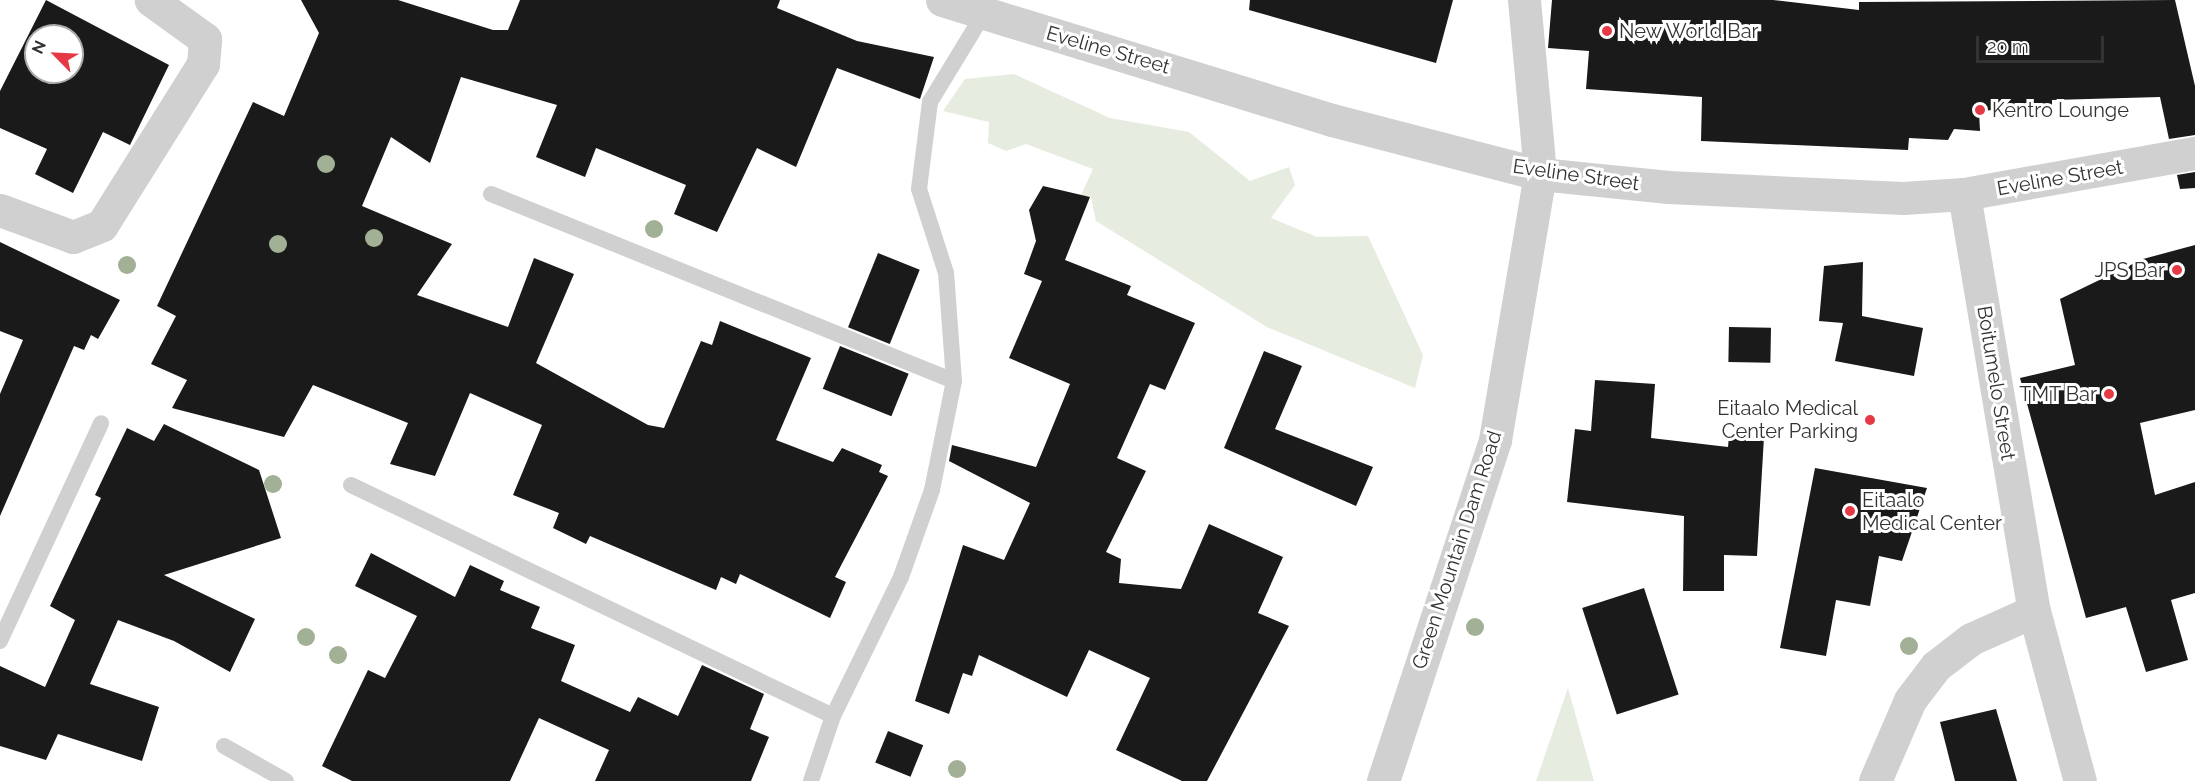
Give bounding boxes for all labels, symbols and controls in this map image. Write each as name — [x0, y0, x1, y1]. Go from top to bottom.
place label: New World Bar — [1619, 19, 1760, 43]
street label: Eveline Street — [1043, 21, 1173, 79]
north arrow — [24, 24, 84, 84]
marker: New World Bar — [1600, 24, 1614, 38]
scale bar — [1979, 24, 2106, 62]
text: 20 m — [1987, 36, 2029, 57]
text: N — [28, 38, 50, 57]
place label: Kentro Lounge — [1992, 98, 2129, 122]
marker: Kentro Lounge — [1973, 103, 1987, 117]
street label: Eveline Street — [1511, 154, 1641, 196]
street label: Eveline Street — [1995, 155, 2125, 201]
place label: JPS Bar — [2094, 258, 2165, 282]
marker: JPS Bar — [2170, 263, 2184, 277]
street label: Boitumelo Street — [1972, 304, 2020, 462]
place label: TMT Bar — [2019, 382, 2097, 406]
marker: TMT Bar — [2102, 387, 2116, 401]
place label: Eitaalo Medical Center Parking — [1717, 396, 1858, 443]
marker: Eitaalo Medical Center Parking — [1863, 413, 1877, 427]
street label: Green Mountain Dam Road — [1407, 428, 1507, 672]
place label: Eitaalo Medical Center — [1862, 488, 2003, 535]
marker: Eitaalo Medical Center — [1843, 504, 1857, 518]

